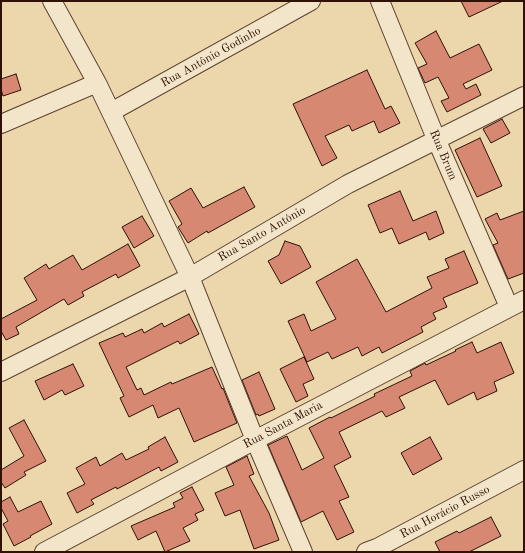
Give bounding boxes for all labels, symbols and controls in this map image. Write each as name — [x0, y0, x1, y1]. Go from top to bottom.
street label: Rua Antônio Godinho — [158, 24, 264, 90]
street label: Rua Brum — [426, 128, 460, 182]
street label: Rua Santo Antônio — [215, 203, 309, 265]
street label: Rua Santa Maria — [241, 398, 325, 452]
street label: Rua Horácio Russo — [398, 482, 492, 542]

